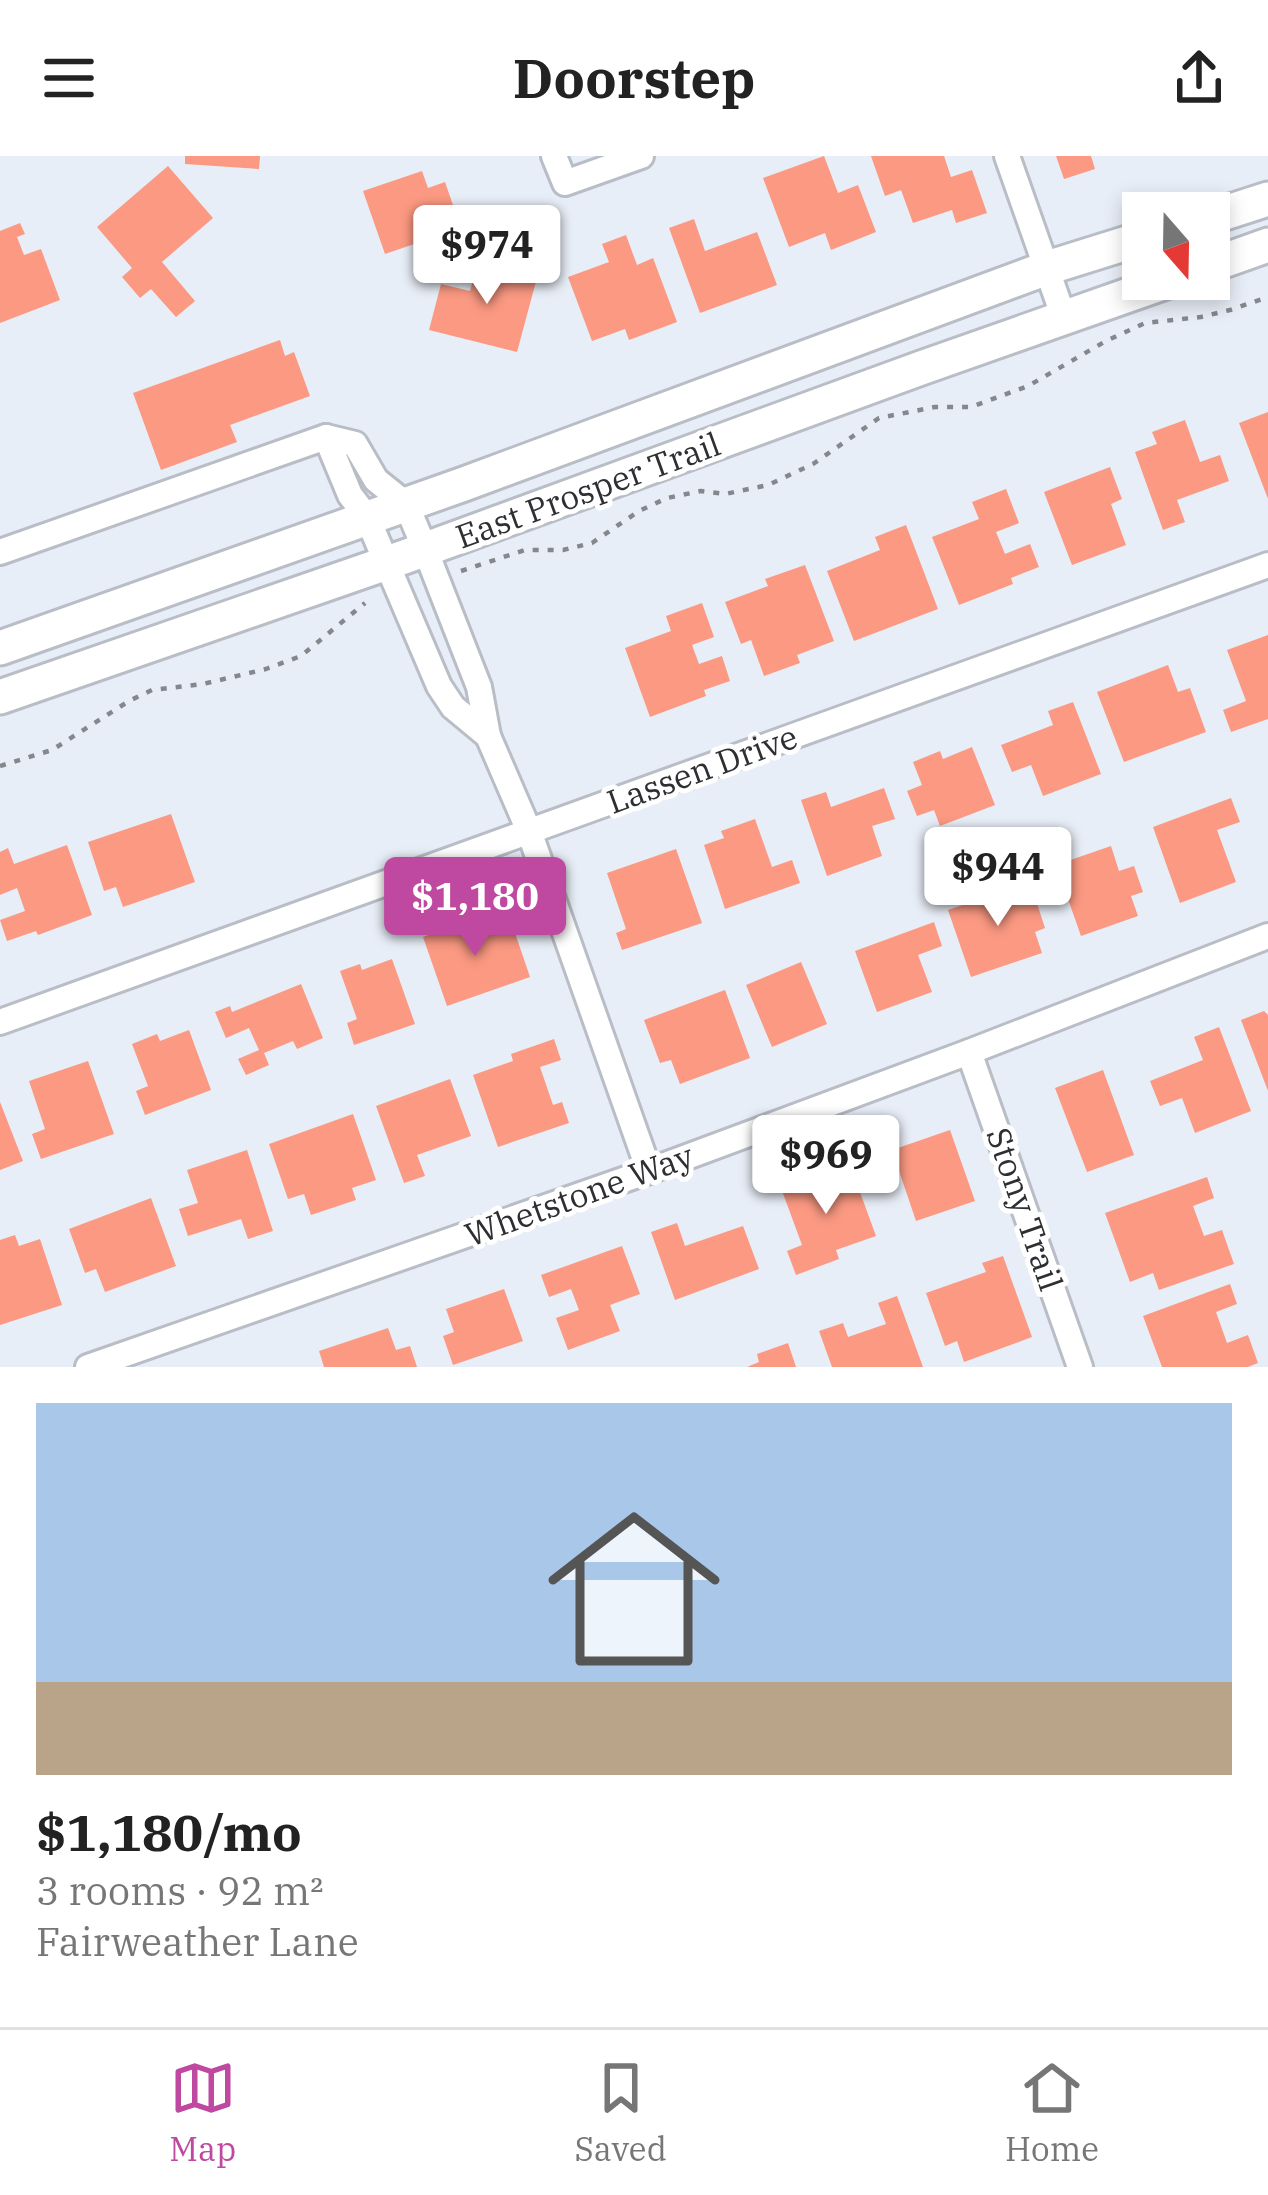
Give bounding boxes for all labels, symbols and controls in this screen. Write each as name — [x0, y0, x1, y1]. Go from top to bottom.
text: Doorstep — [513, 43, 755, 113]
icon: menu — [36, 45, 102, 111]
icon: share — [1166, 45, 1232, 111]
north arrow — [1122, 192, 1230, 300]
map controls — [1122, 192, 1230, 300]
pin: $974 — [416, 205, 558, 307]
text: $974 — [440, 218, 534, 269]
street label: East Prosper Trail — [450, 422, 726, 557]
street label: Lassen Drive — [601, 714, 803, 823]
pin: $944 — [927, 827, 1069, 929]
text: $944 — [951, 840, 1045, 891]
pin: $1,180 — [377, 857, 573, 959]
text: $1,180 — [411, 870, 539, 921]
pin: $969 — [755, 1115, 897, 1217]
street label: Stony Trail — [978, 1122, 1073, 1296]
text: $969 — [779, 1128, 873, 1179]
street label: Whetstone Way — [459, 1133, 699, 1256]
icon: home — [526, 1481, 742, 1697]
text: $1,180/mo — [36, 1799, 302, 1865]
text: 3 rooms · 92 m² — [36, 1865, 324, 1916]
text: Fairweather Lane — [36, 1916, 359, 1967]
tab: Map — [169, 2055, 236, 2170]
tab: Saved — [574, 2055, 667, 2170]
tab: Home — [1005, 2055, 1099, 2170]

